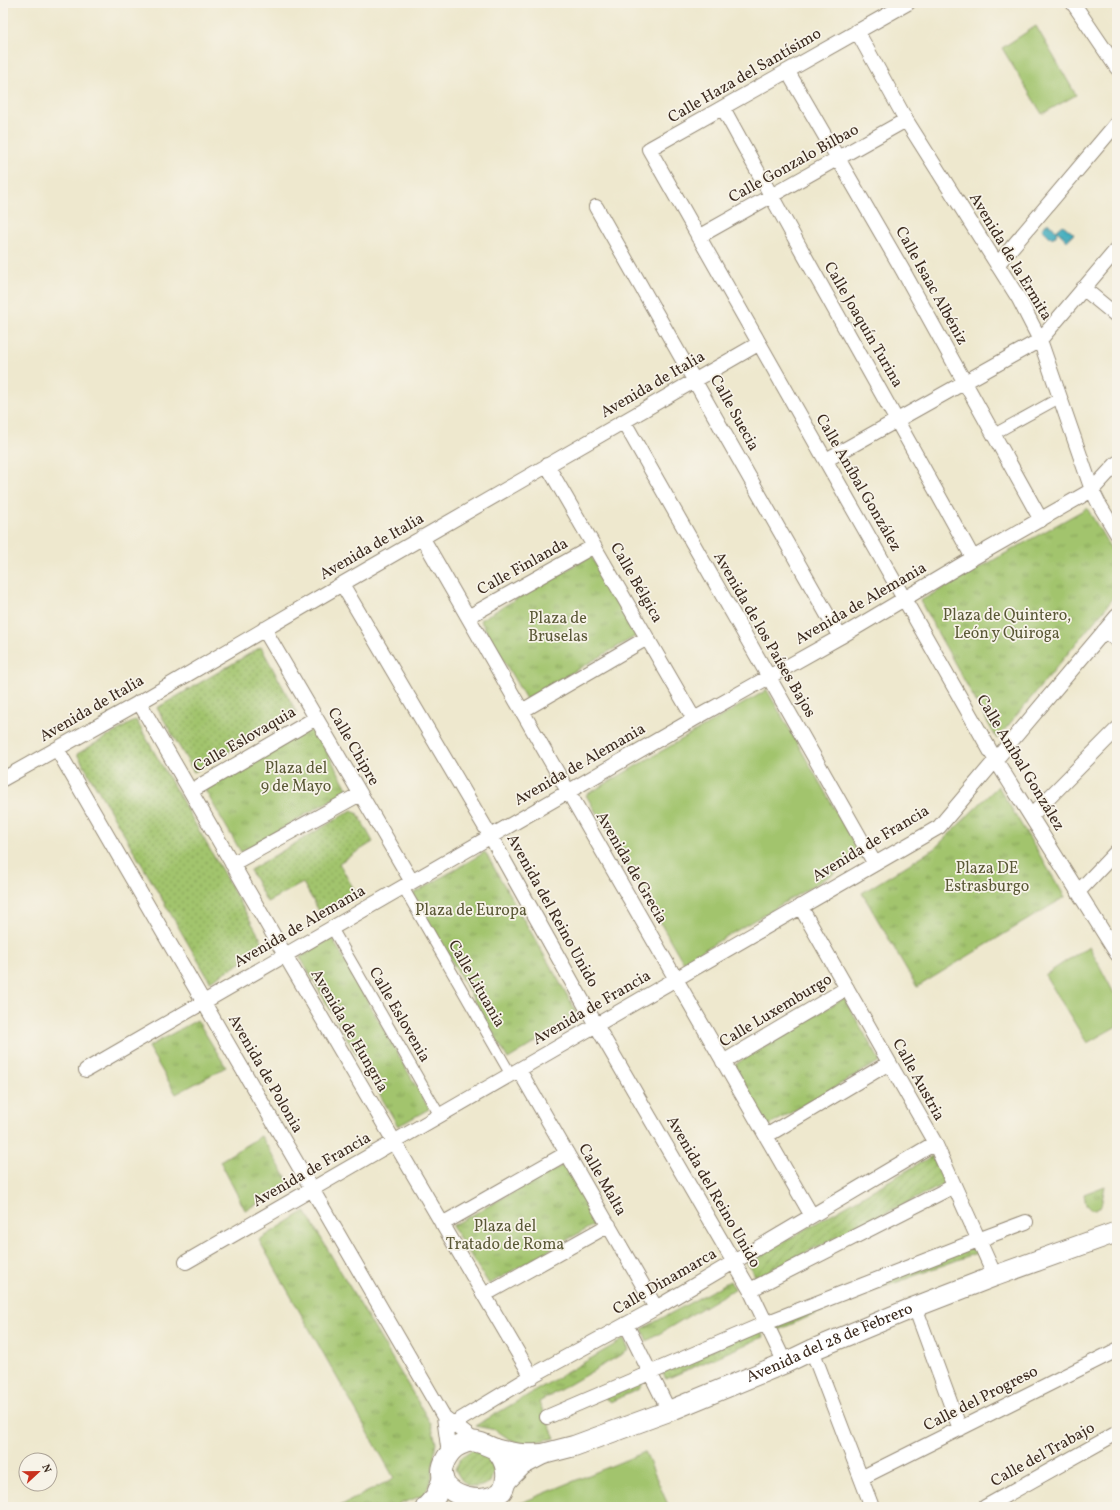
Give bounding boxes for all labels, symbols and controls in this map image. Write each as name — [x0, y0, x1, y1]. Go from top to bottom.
street label: Calle Haza del Santísimo — [664, 23, 826, 129]
street label: Calle Gonzalo Bilbao — [725, 119, 863, 209]
street label: Avenida de la Ermita — [963, 189, 1057, 325]
street label: Calle Isaac Albéniz — [889, 223, 973, 349]
street label: Calle Joaquín Turina — [818, 258, 908, 392]
street label: Avenida de Italia — [597, 346, 709, 424]
street label: Calle Suecia — [704, 371, 764, 455]
street label: Calle Aníbal González — [810, 410, 906, 556]
street label: Avenida de Italia — [316, 508, 428, 586]
street label: Calle Finlanda — [474, 533, 572, 601]
street label: Calle Bélgica — [604, 539, 668, 627]
street label: Avenida de los Países Bajos — [707, 548, 821, 722]
street label: Avenida de Alemania — [791, 557, 931, 651]
park label: Plaza de Quintero, León y Quiroga — [943, 605, 1071, 645]
park label: Plaza de Bruselas — [528, 608, 588, 648]
street label: Avenida de Italia — [36, 670, 148, 748]
street label: Calle Aníbal González — [971, 691, 1069, 835]
street label: Calle Eslovaquia — [190, 702, 300, 778]
street label: Calle Chipre — [322, 704, 384, 790]
street label: Avenida de Alemania — [510, 718, 650, 812]
park label: Plaza del 9 de Mayo — [261, 758, 331, 798]
street label: Avenida de Francia — [808, 800, 934, 888]
street label: Avenida de Grecia — [590, 808, 672, 928]
street label: Avenida del Reino Unido — [501, 830, 603, 992]
park label: Plaza DE Estrasburgo — [945, 858, 1029, 898]
street label: Avenida de Alemania — [230, 880, 370, 974]
park label: Plaza de Europa — [415, 900, 527, 922]
street label: Calle Lituania — [442, 936, 510, 1032]
street label: Calle Eslovenia — [363, 963, 435, 1067]
street label: Avenida de Hungría — [305, 965, 393, 1097]
street label: Avenida de Francia — [529, 965, 655, 1051]
street label: Calle Luxemburgo — [716, 969, 836, 1053]
street label: Avenida de Polonia — [222, 1011, 308, 1137]
street label: Calle Austria — [886, 1035, 950, 1125]
street label: Avenida del Reino Unido — [660, 1112, 766, 1272]
street label: Avenida de Francia — [249, 1127, 375, 1213]
street label: Calle Malta — [572, 1140, 632, 1220]
park label: Plaza del Tratado de Roma — [446, 1216, 564, 1256]
street label: Calle Dinamarca — [609, 1243, 721, 1321]
street label: Avenida del 28 de Febrero — [743, 1298, 916, 1389]
street label: Calle del Progreso — [920, 1361, 1042, 1437]
street label: Calle del Trabajo — [987, 1417, 1099, 1493]
north arrow — [18, 1452, 58, 1492]
text: N — [37, 1462, 54, 1475]

